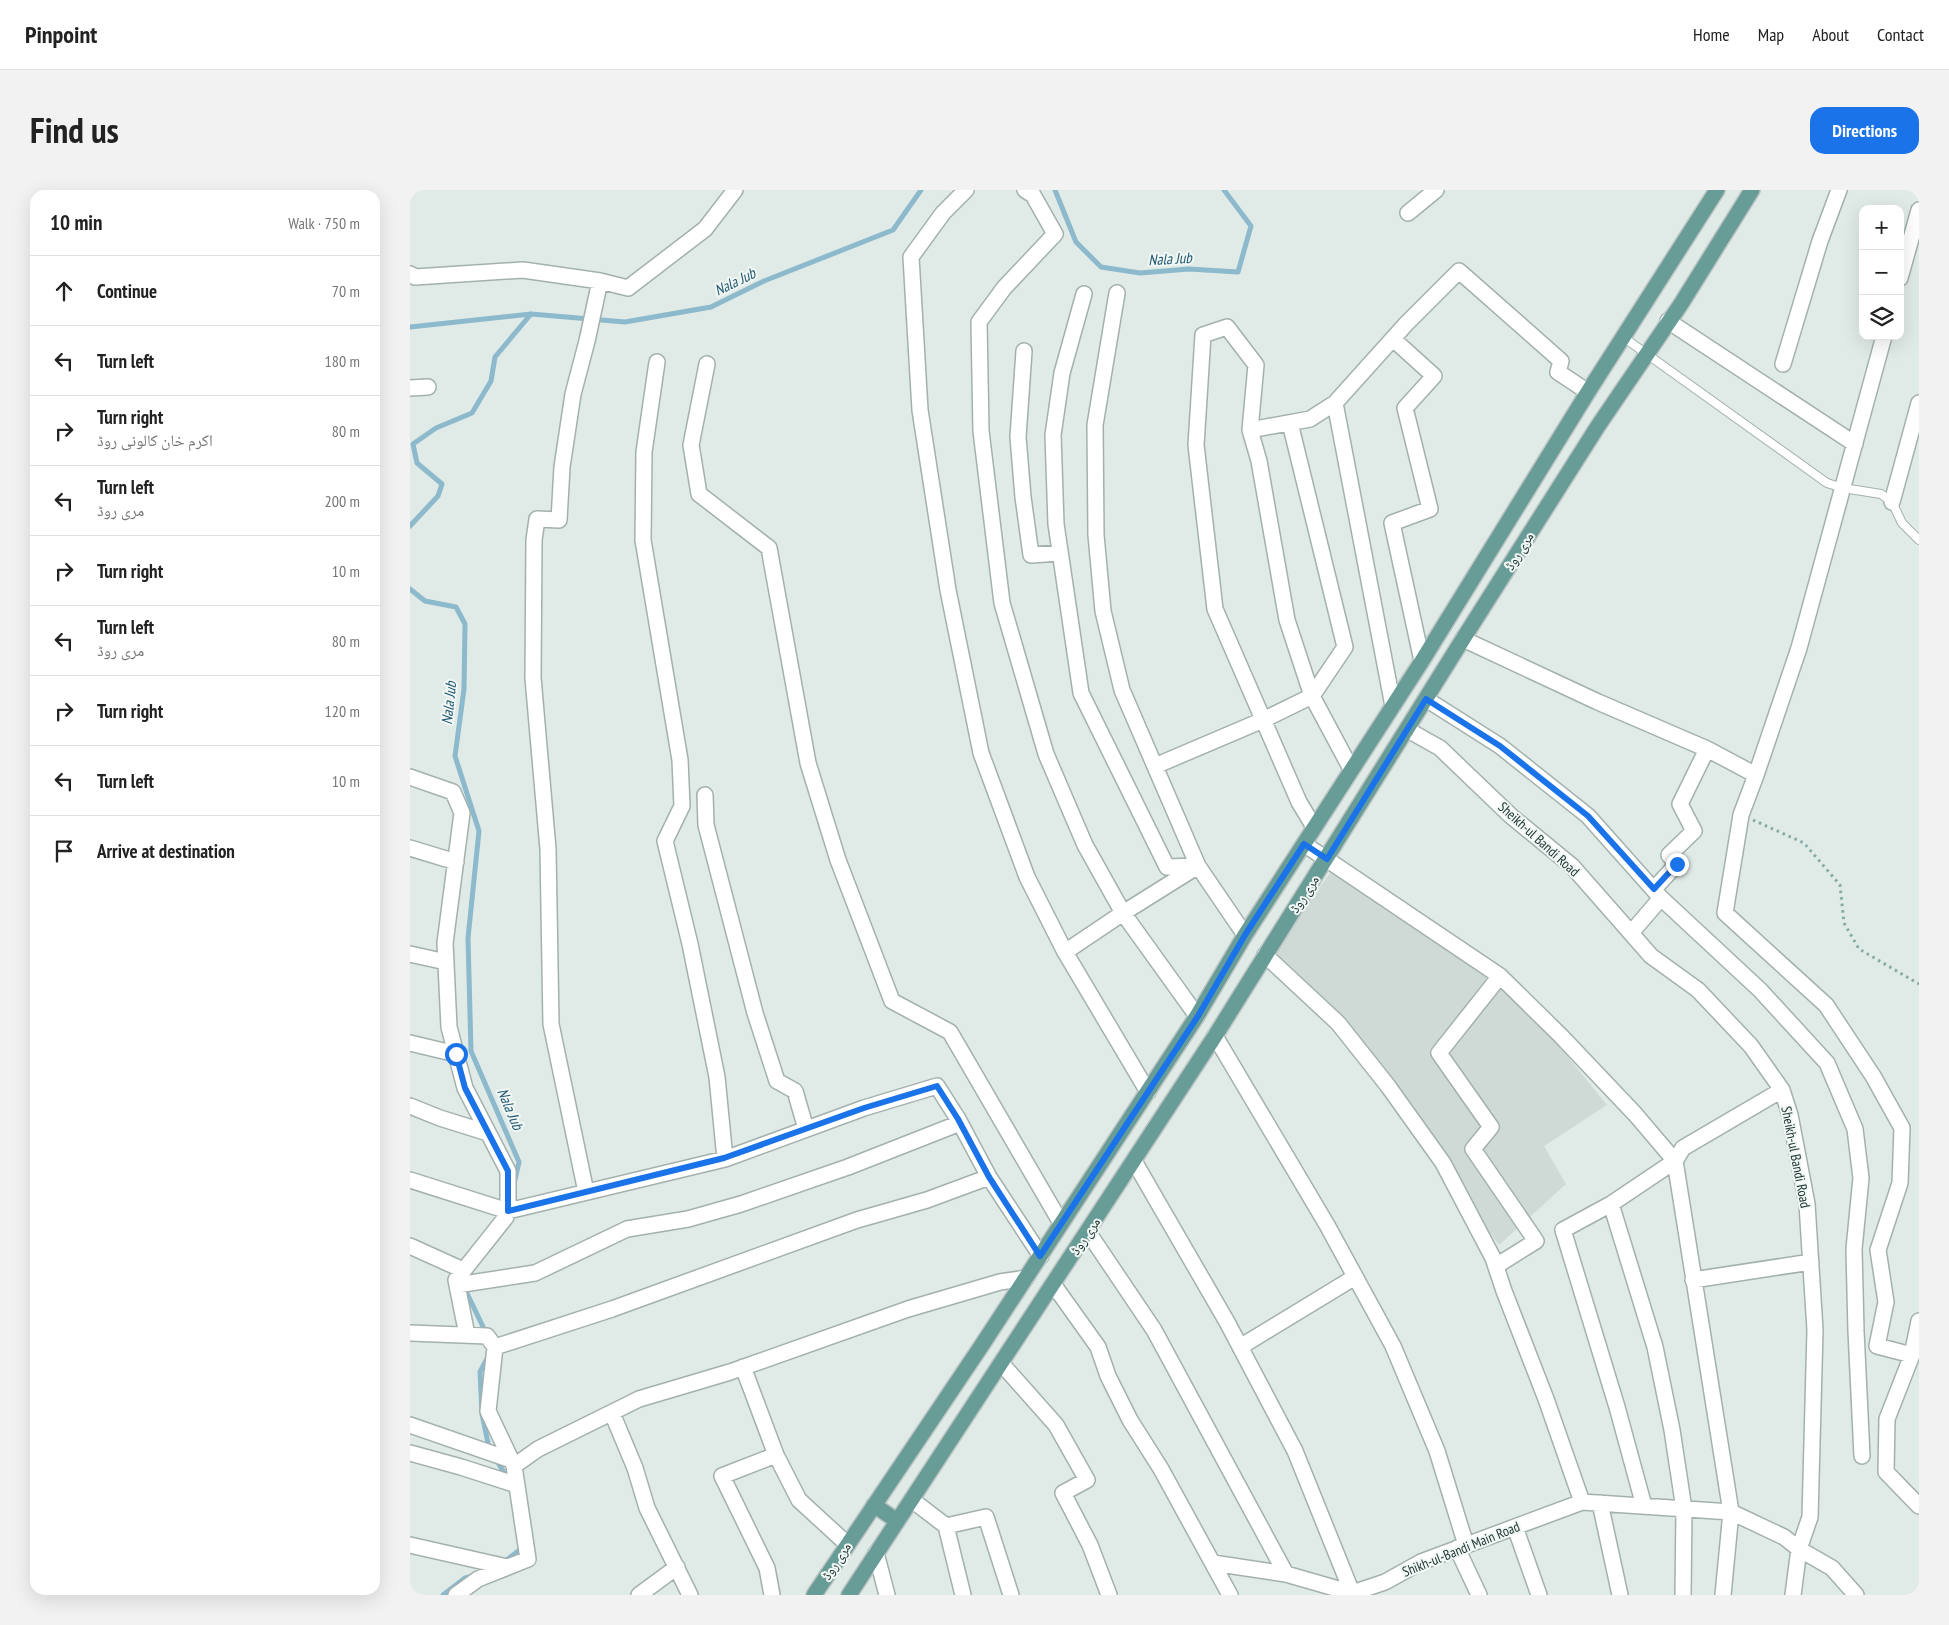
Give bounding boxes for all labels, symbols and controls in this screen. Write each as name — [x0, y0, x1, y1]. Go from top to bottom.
text: Pinpoint — [25, 19, 97, 50]
text: Home — [1693, 23, 1730, 46]
text: Map — [1758, 23, 1784, 46]
text: About — [1812, 23, 1849, 46]
text: Contact — [1877, 23, 1924, 46]
text: Find us — [30, 107, 119, 153]
button: Directions — [1810, 107, 1919, 154]
map controls — [1859, 205, 1904, 340]
button: + — [1859, 205, 1904, 250]
text: 10 min — [50, 209, 102, 236]
text: Walk · 750 m — [288, 213, 360, 233]
water label: Nala Jub — [1148, 248, 1194, 269]
button: − — [1859, 250, 1904, 295]
water label: Nala Jub — [711, 263, 760, 300]
icon: ahead — [50, 277, 78, 305]
text: Continue — [97, 279, 157, 303]
text: 70 m — [332, 281, 360, 301]
button: layers — [1859, 295, 1904, 340]
icon: left — [50, 347, 78, 375]
text: Turn left — [97, 349, 154, 373]
text: 180 m — [325, 351, 360, 371]
text: Turn right — [97, 405, 163, 429]
icon: right — [50, 417, 78, 445]
text: 80 m — [332, 421, 360, 441]
text: اکرم خان کالونی روڈ — [97, 430, 213, 450]
text: Turn left — [97, 475, 154, 499]
icon: left — [50, 487, 78, 515]
text: 200 m — [325, 491, 360, 511]
text: مری روڈ — [97, 500, 144, 520]
street label: مری روڈ — [1500, 529, 1538, 573]
icon: right — [50, 557, 78, 585]
text: Turn right — [97, 559, 163, 583]
text: 10 m — [332, 561, 360, 581]
text: Turn left — [97, 615, 154, 639]
icon: left — [50, 627, 78, 655]
text: 80 m — [332, 631, 360, 651]
text: مری روڈ — [97, 640, 144, 660]
water label: Nala Jub — [437, 679, 460, 726]
icon: right — [50, 697, 78, 725]
text: Turn right — [97, 699, 163, 723]
text: 120 m — [325, 701, 360, 721]
icon: left — [50, 767, 78, 795]
text: Turn left — [97, 769, 154, 793]
text: 10 m — [332, 771, 360, 791]
street label: Sheikh-ul Bandi Road — [1495, 798, 1583, 880]
icon: arrive — [50, 837, 78, 865]
text: Arrive at destination — [97, 839, 235, 863]
route end — [1666, 853, 1689, 876]
street label: مری روڈ — [1285, 872, 1323, 916]
route start — [445, 1043, 468, 1066]
water label: Nala Jub — [493, 1085, 528, 1134]
street label: Sheikh-ul Bandi Road — [1777, 1105, 1815, 1209]
street label: مری روڈ — [1066, 1214, 1104, 1258]
street label: Shikh-ul-Bandi Main Road — [1400, 1517, 1522, 1581]
street label: مری روڈ — [817, 1539, 855, 1583]

